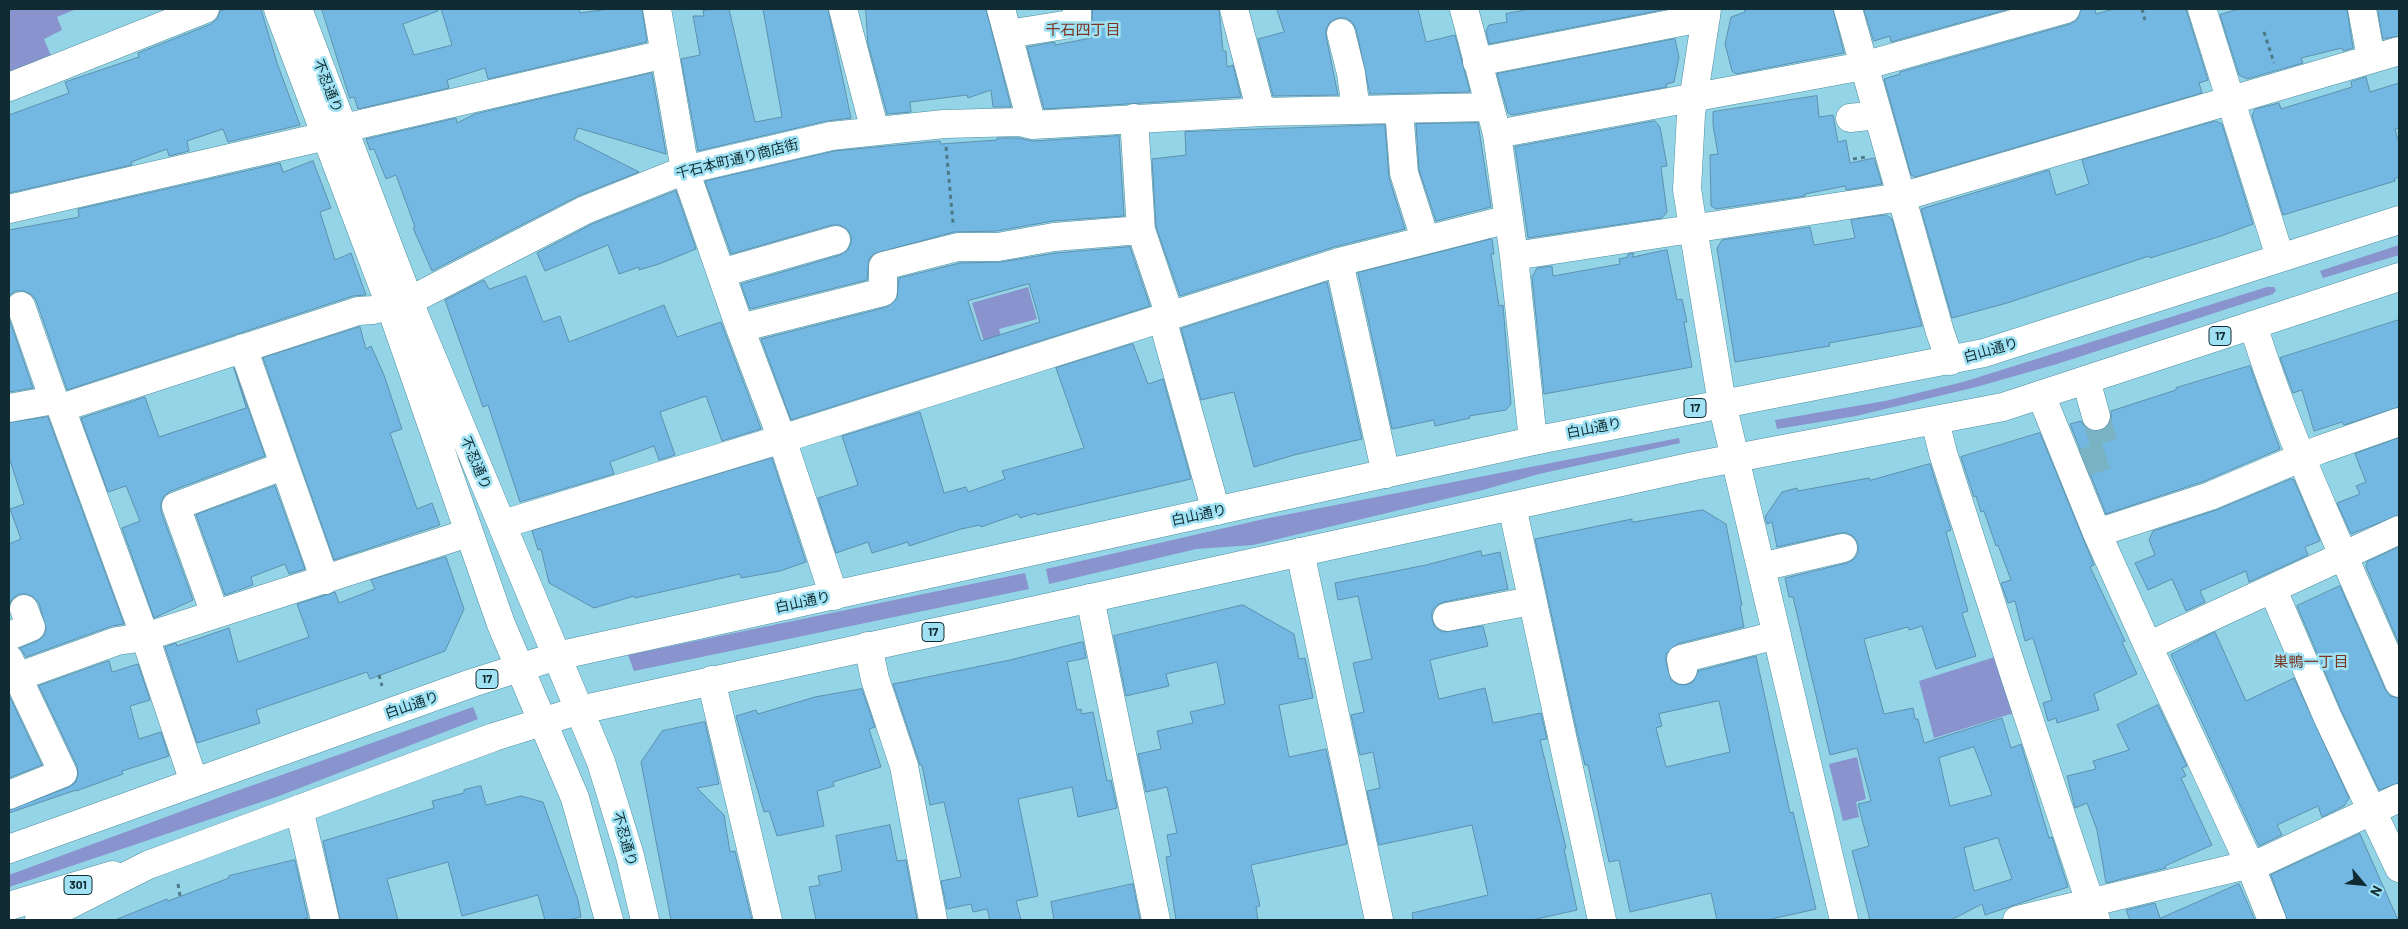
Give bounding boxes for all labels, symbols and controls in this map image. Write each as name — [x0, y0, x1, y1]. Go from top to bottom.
district label: 千石四丁目 — [1046, 21, 1120, 39]
street label: 不忍通り — [310, 57, 346, 115]
street label: 千石本町通り商店街 — [674, 136, 800, 182]
road number: 17 — [2209, 326, 2231, 346]
street label: 白山通り — [1962, 334, 2020, 366]
road number: 17 — [1684, 398, 1706, 418]
street label: 白山通り — [1565, 414, 1623, 442]
street label: 不忍通り — [457, 434, 495, 492]
street label: 白山通り — [1170, 501, 1228, 529]
street label: 白山通り — [774, 588, 832, 616]
road number: 17 — [922, 622, 944, 642]
district label: 巣鴨一丁目 — [2274, 653, 2348, 671]
road number: 17 — [476, 670, 498, 689]
street label: 白山通り — [383, 688, 441, 722]
street label: 不忍通り — [609, 810, 641, 868]
north arrow — [2338, 859, 2388, 909]
road number: 301 — [64, 876, 92, 894]
text: N — [2367, 883, 2386, 899]

